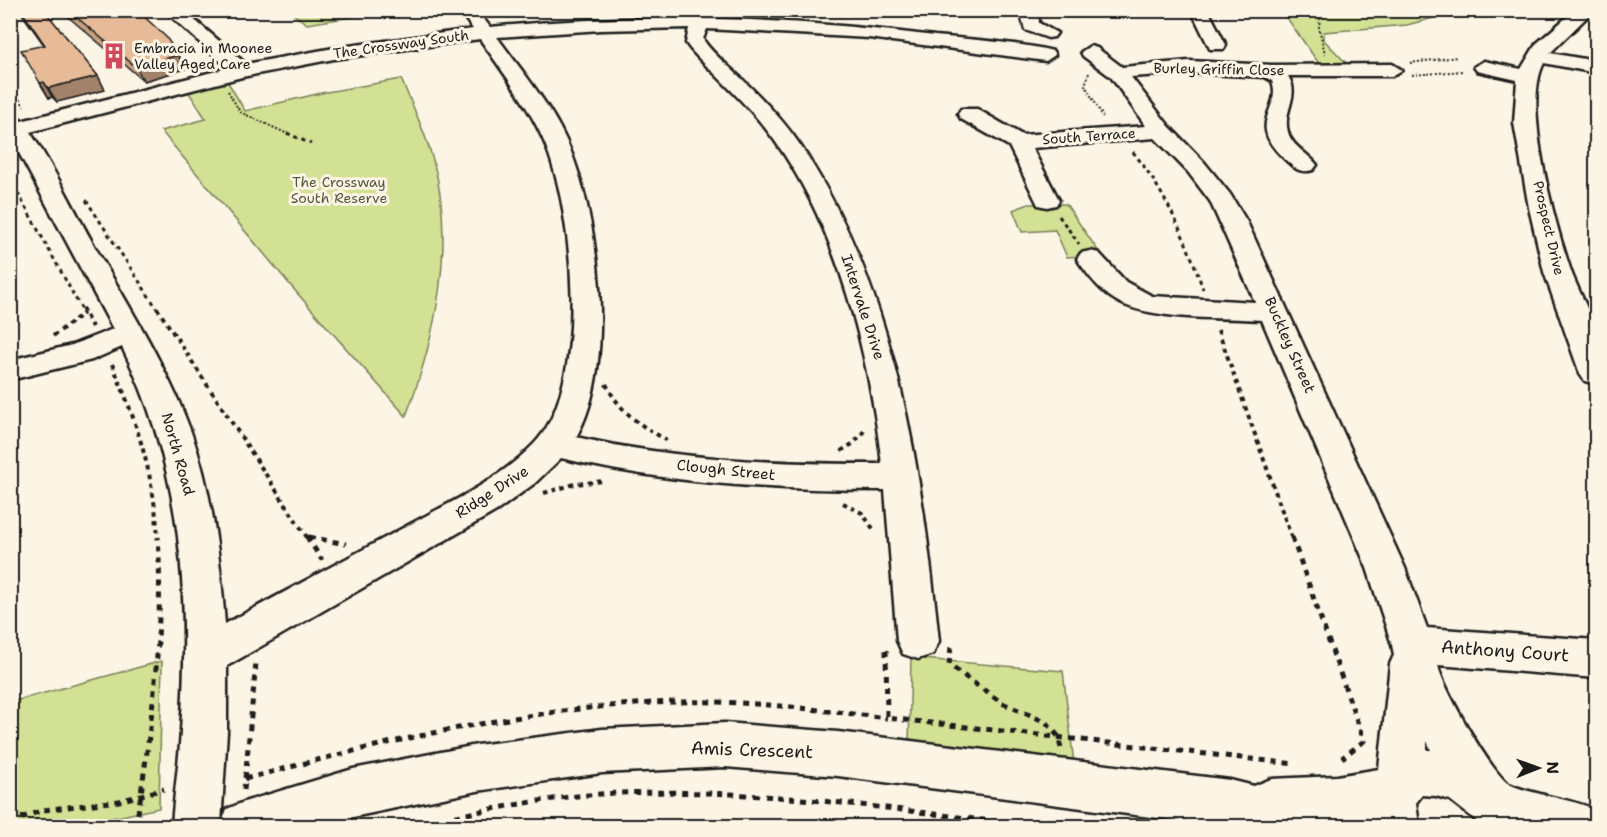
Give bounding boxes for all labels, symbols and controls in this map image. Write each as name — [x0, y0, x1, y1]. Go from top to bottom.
street label: The Crossway South — [332, 26, 470, 62]
place label: Embracia in Moonee Valley Aged Care — [134, 39, 273, 73]
building icon: Embracia in Moonee Valley Aged Care — [99, 41, 129, 71]
street label: Burley Griffin Close — [1153, 59, 1285, 79]
street label: South Terrace — [1042, 124, 1136, 148]
park label: The Crossway South Reserve — [291, 173, 387, 207]
street label: Prospect Drive — [1529, 179, 1569, 277]
street label: Intervale Drive — [836, 252, 890, 362]
street label: Buckley Street — [1260, 294, 1320, 396]
street label: North Road — [157, 410, 199, 498]
street label: Clough Street — [676, 455, 776, 485]
street label: Ridge Drive — [452, 461, 532, 523]
street label: Anthony Court — [1440, 635, 1570, 667]
street label: Amis Crescent — [691, 736, 814, 764]
north arrow — [1508, 738, 1568, 798]
text: N — [1542, 761, 1563, 774]

